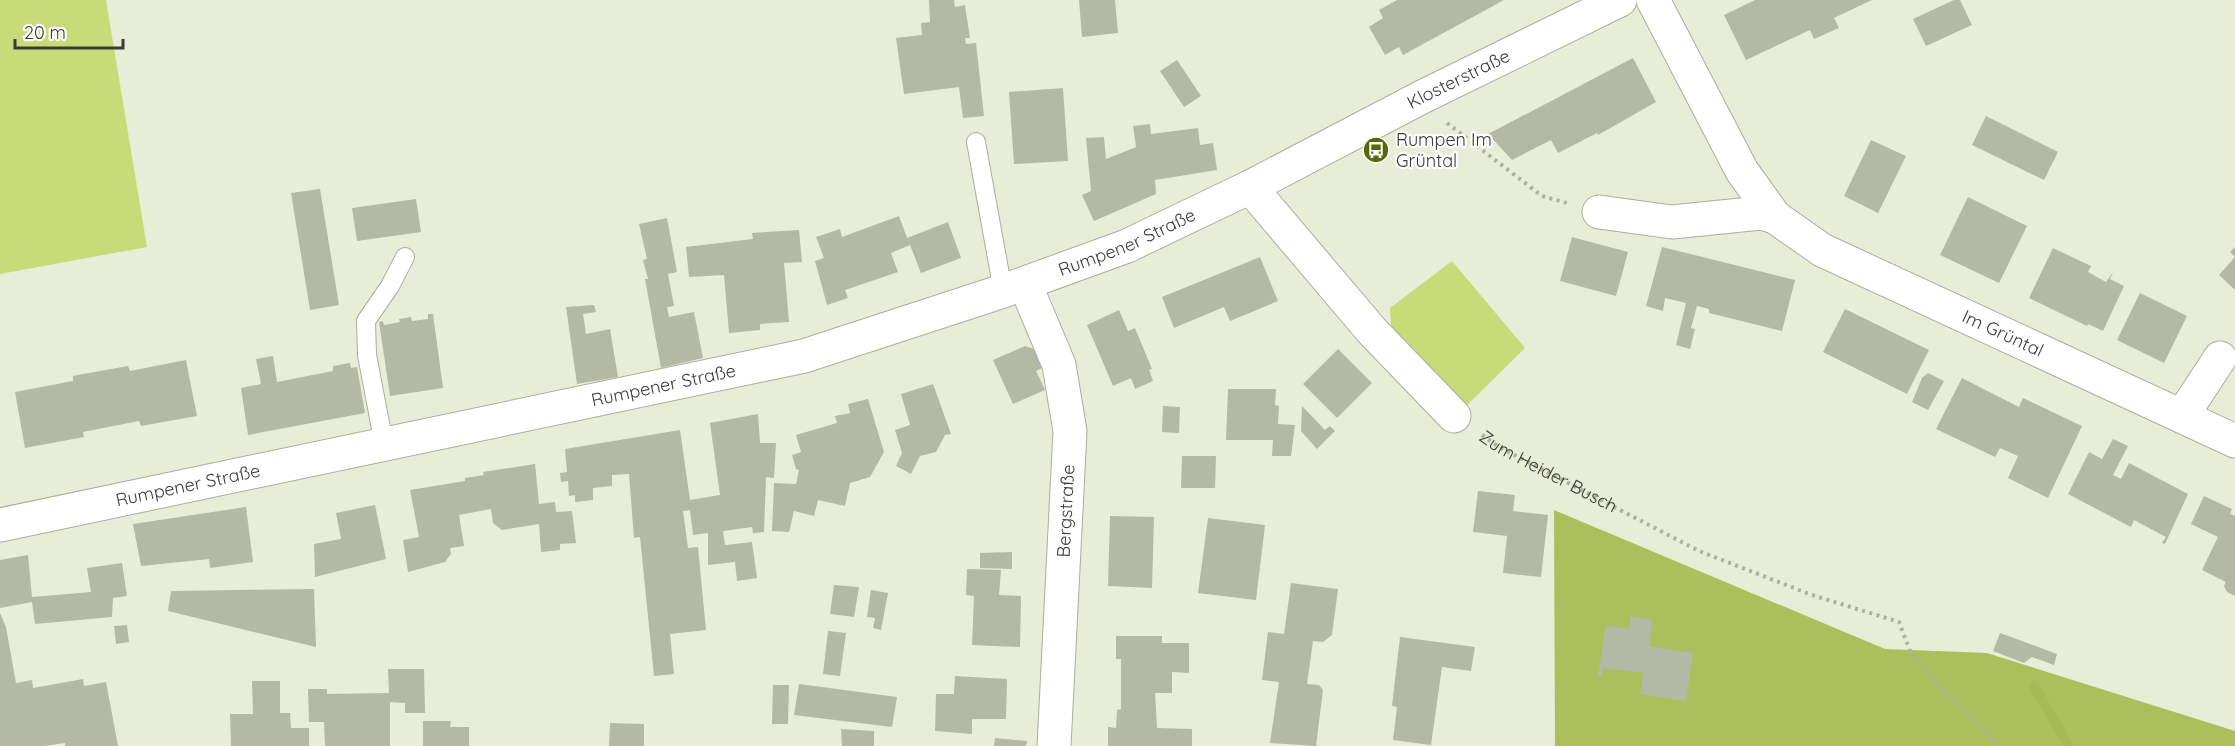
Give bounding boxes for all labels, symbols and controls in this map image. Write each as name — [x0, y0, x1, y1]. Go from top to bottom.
scale bar — [15, 12, 123, 50]
text: 20 m — [24, 21, 66, 44]
street label: Klosterstraße — [1403, 44, 1514, 114]
place label: Rumpen Im Grüntal — [1396, 128, 1492, 172]
bus stop icon: Rumpen Im Grüntal — [1361, 135, 1391, 165]
street label: Rumpener Straße — [1055, 203, 1199, 281]
street label: Im Grüntal — [1959, 304, 2047, 362]
street label: Rumpener Straße — [589, 359, 738, 411]
street label: Zum Heider Busch — [1475, 425, 1621, 518]
street label: Rumpener Straße — [113, 459, 262, 511]
street label: Bergstraße — [1052, 464, 1079, 558]

